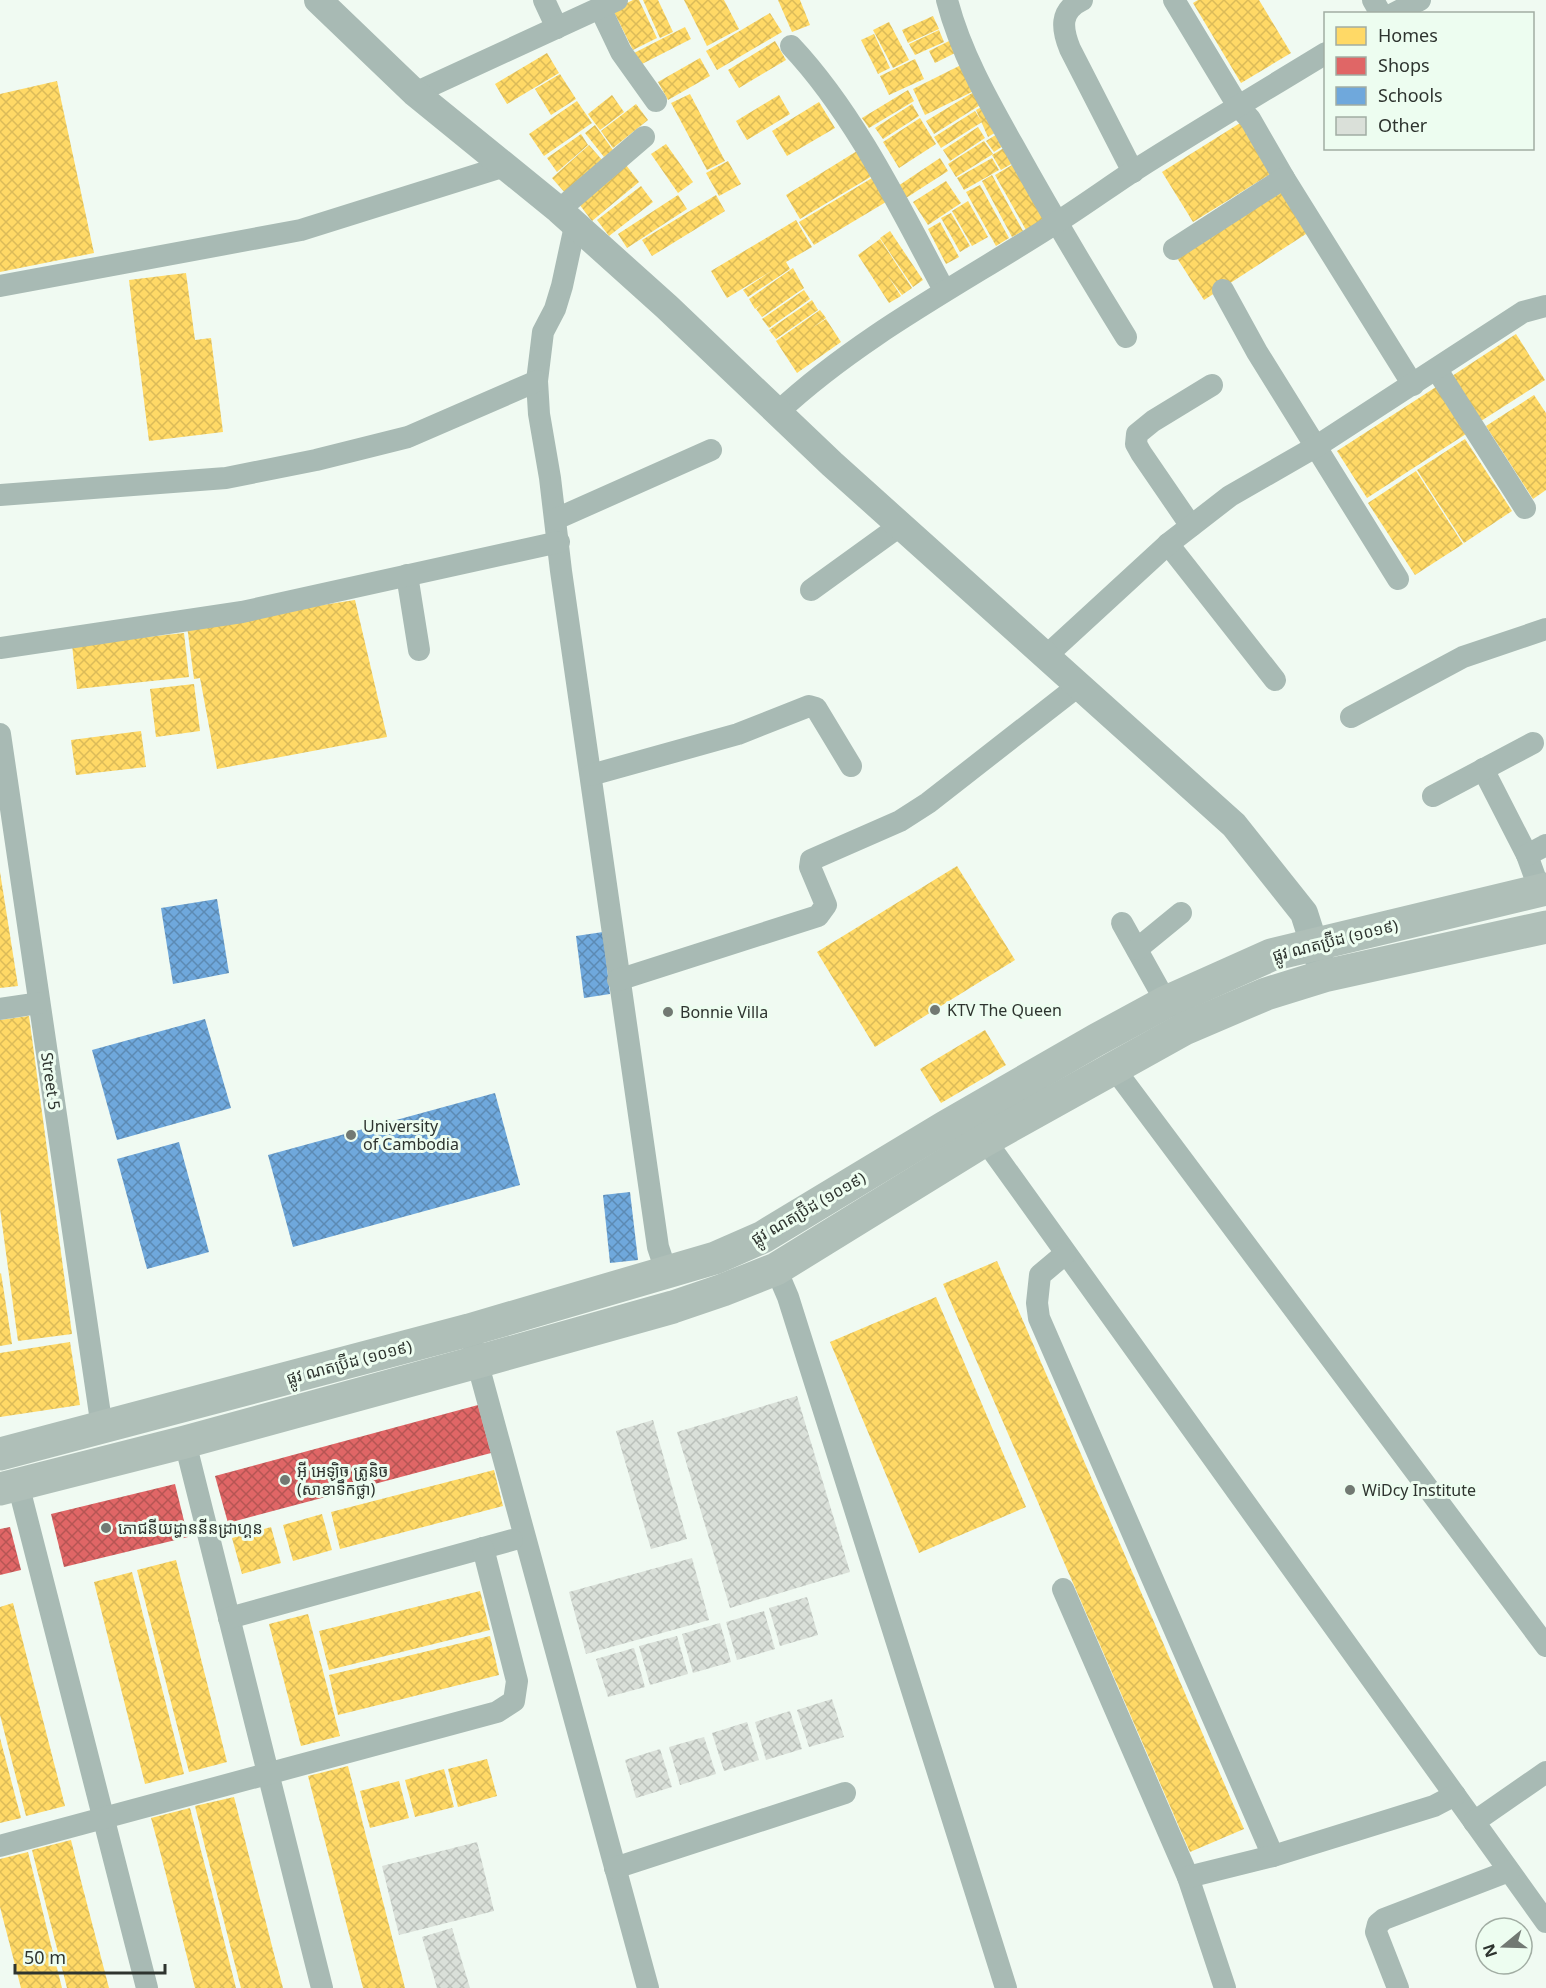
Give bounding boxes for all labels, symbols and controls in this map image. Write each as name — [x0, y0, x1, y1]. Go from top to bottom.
legend — [1324, 12, 1534, 150]
text: Homes — [1378, 23, 1438, 47]
text: Shops — [1378, 53, 1430, 77]
text: Schools — [1378, 83, 1443, 107]
text: Other — [1378, 113, 1428, 137]
street label: ផ្លូវ ណតប្រ៊ីដ (១០១៩) — [1270, 913, 1401, 970]
place label: KTV The Queen — [947, 999, 1062, 1021]
place label: Bonnie Villa — [680, 1001, 768, 1023]
marker: KTV The Queen — [928, 1003, 942, 1017]
marker: Bonnie Villa — [661, 1005, 675, 1019]
street label: Street 5 — [36, 1051, 66, 1111]
place label: University of Cambodia — [363, 1115, 459, 1155]
marker: University of Cambodia — [344, 1128, 358, 1142]
street label: ផ្លូវ ណតប្រ៊ីដ (១០១៩) — [746, 1165, 871, 1253]
street label: ផ្លូវ ណតប្រ៊ីដ (១០១៩) — [284, 1334, 415, 1393]
place label: អ៊ី អេឡិច ត្រូនិច (សាខាទឹកថ្លា) — [297, 1460, 388, 1500]
marker: អ៊ី អេឡិច ត្រូនិច (សាខាទឹកថ្លា) — [278, 1473, 292, 1487]
place label: WiDcy Institute — [1362, 1479, 1476, 1501]
marker: WiDcy Institute — [1343, 1483, 1357, 1497]
place label: ភោជនីយដ្ធាននីនដ្រាហ្គន — [118, 1517, 263, 1539]
marker: ភោជនីយដ្ធាននីនដ្រាហ្គន — [99, 1521, 113, 1535]
north arrow — [1474, 1916, 1534, 1976]
scale bar — [15, 1937, 165, 1975]
text: N — [1477, 1941, 1502, 1961]
text: 50 m — [24, 1945, 66, 1969]

